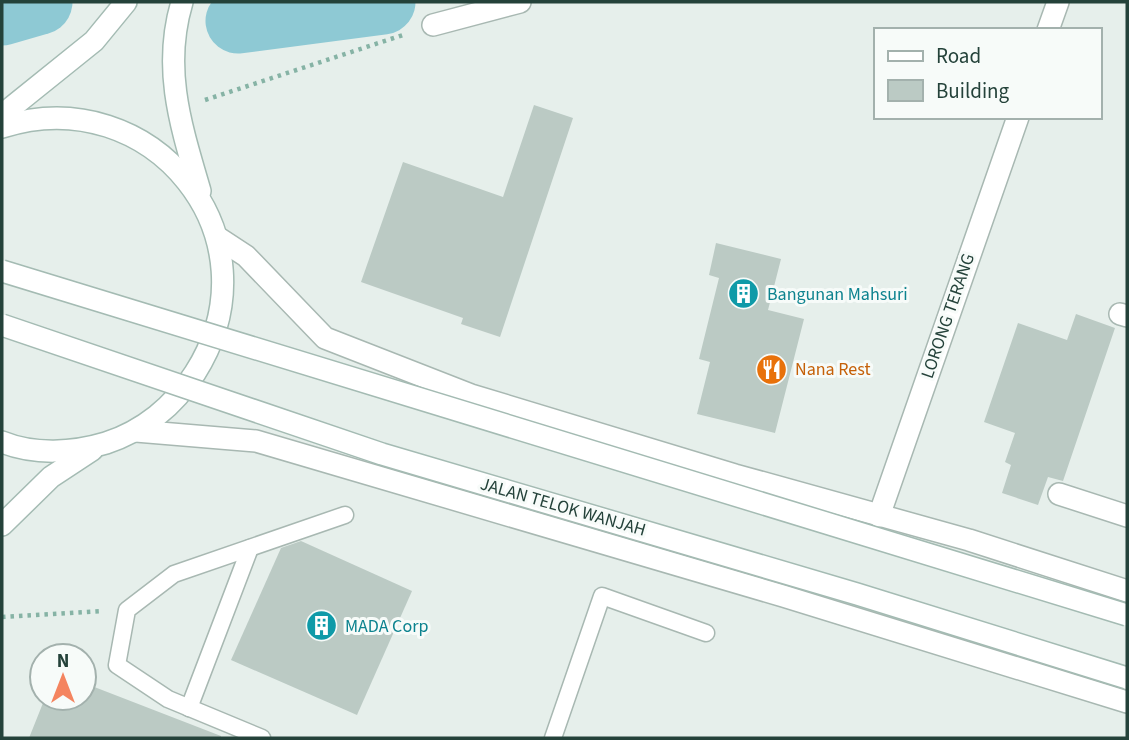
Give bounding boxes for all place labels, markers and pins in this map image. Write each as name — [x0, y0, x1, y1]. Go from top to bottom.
building icon: Bangunan Mahsuri — [727, 277, 761, 311]
place label: Bangunan Mahsuri — [767, 282, 908, 307]
restaurant icon: Nana Rest — [755, 352, 789, 386]
place label: Nana Rest — [795, 357, 871, 382]
building icon: MADA Corp — [305, 609, 339, 643]
place label: MADA Corp — [345, 614, 428, 639]

